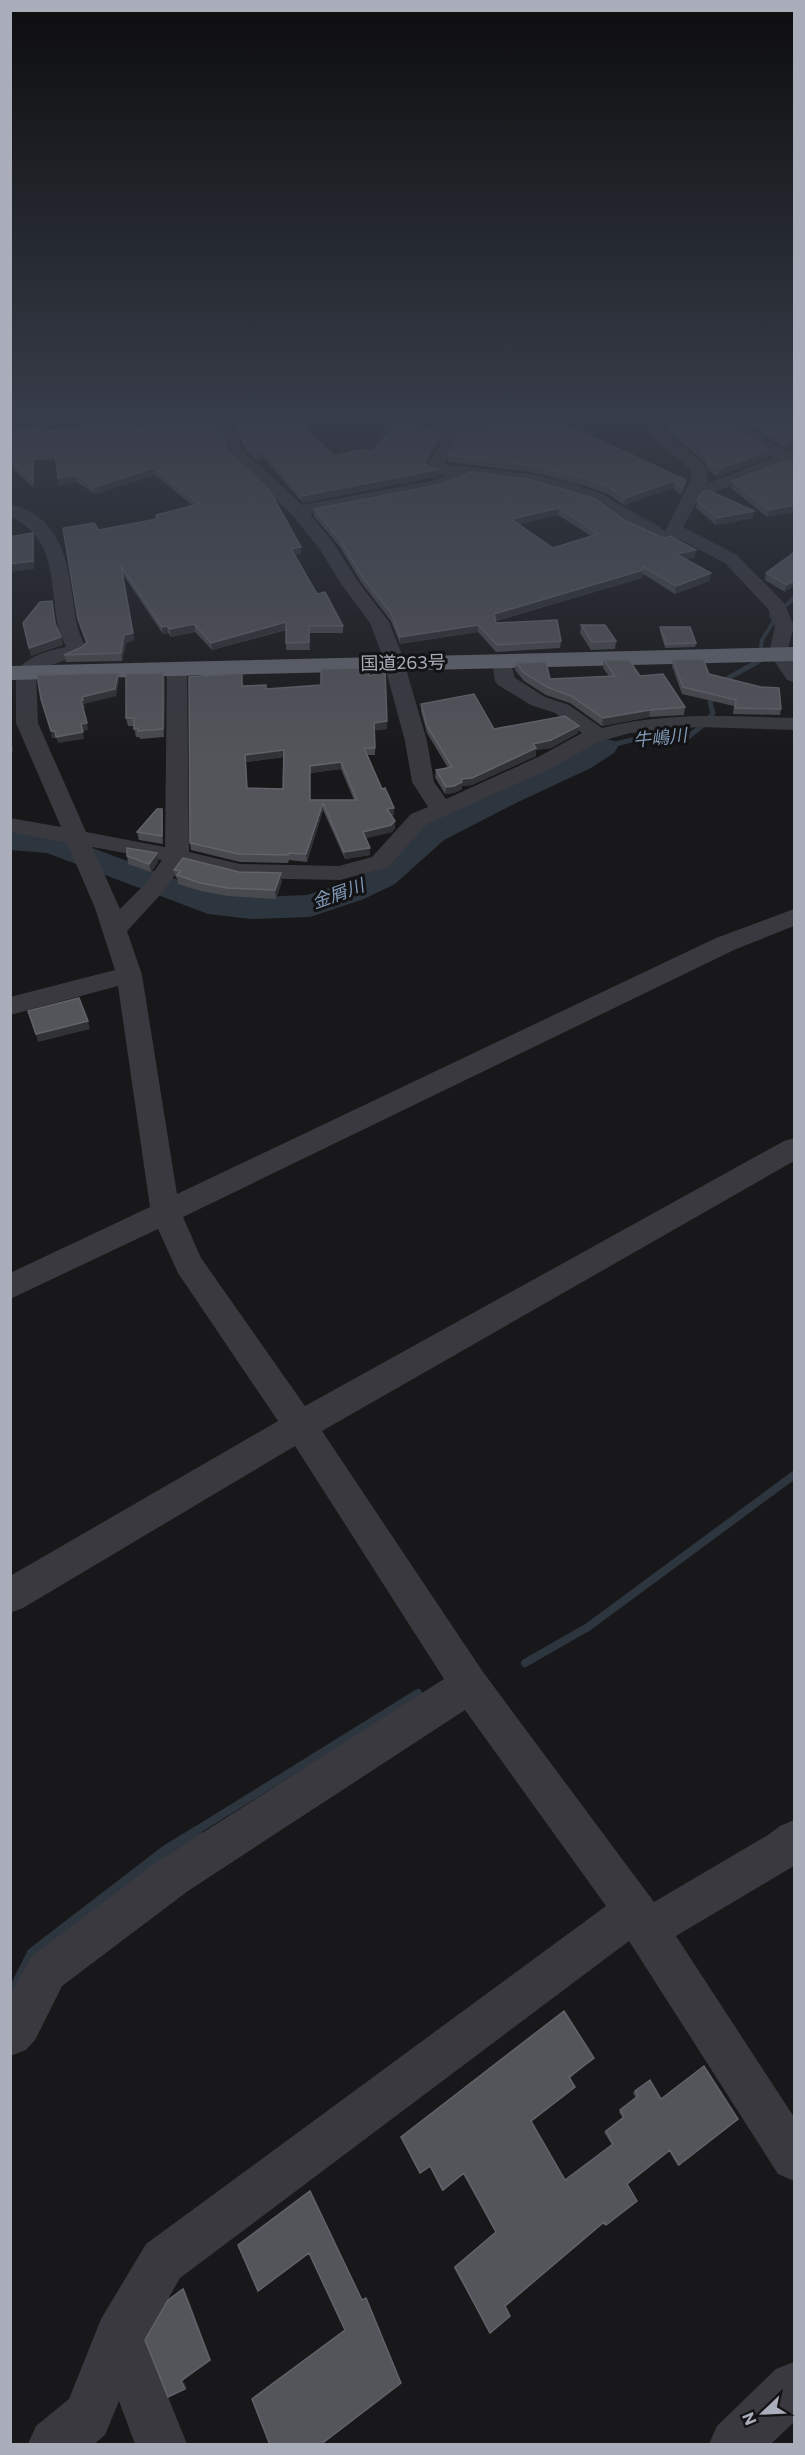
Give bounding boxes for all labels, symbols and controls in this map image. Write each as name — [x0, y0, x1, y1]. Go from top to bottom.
street label: 国道263号 — [360, 650, 446, 674]
water label: 牛嶋川 — [632, 723, 690, 751]
water label: 金屑川 — [309, 873, 369, 913]
north arrow — [733, 2383, 793, 2443]
text: N — [738, 2410, 760, 2428]

